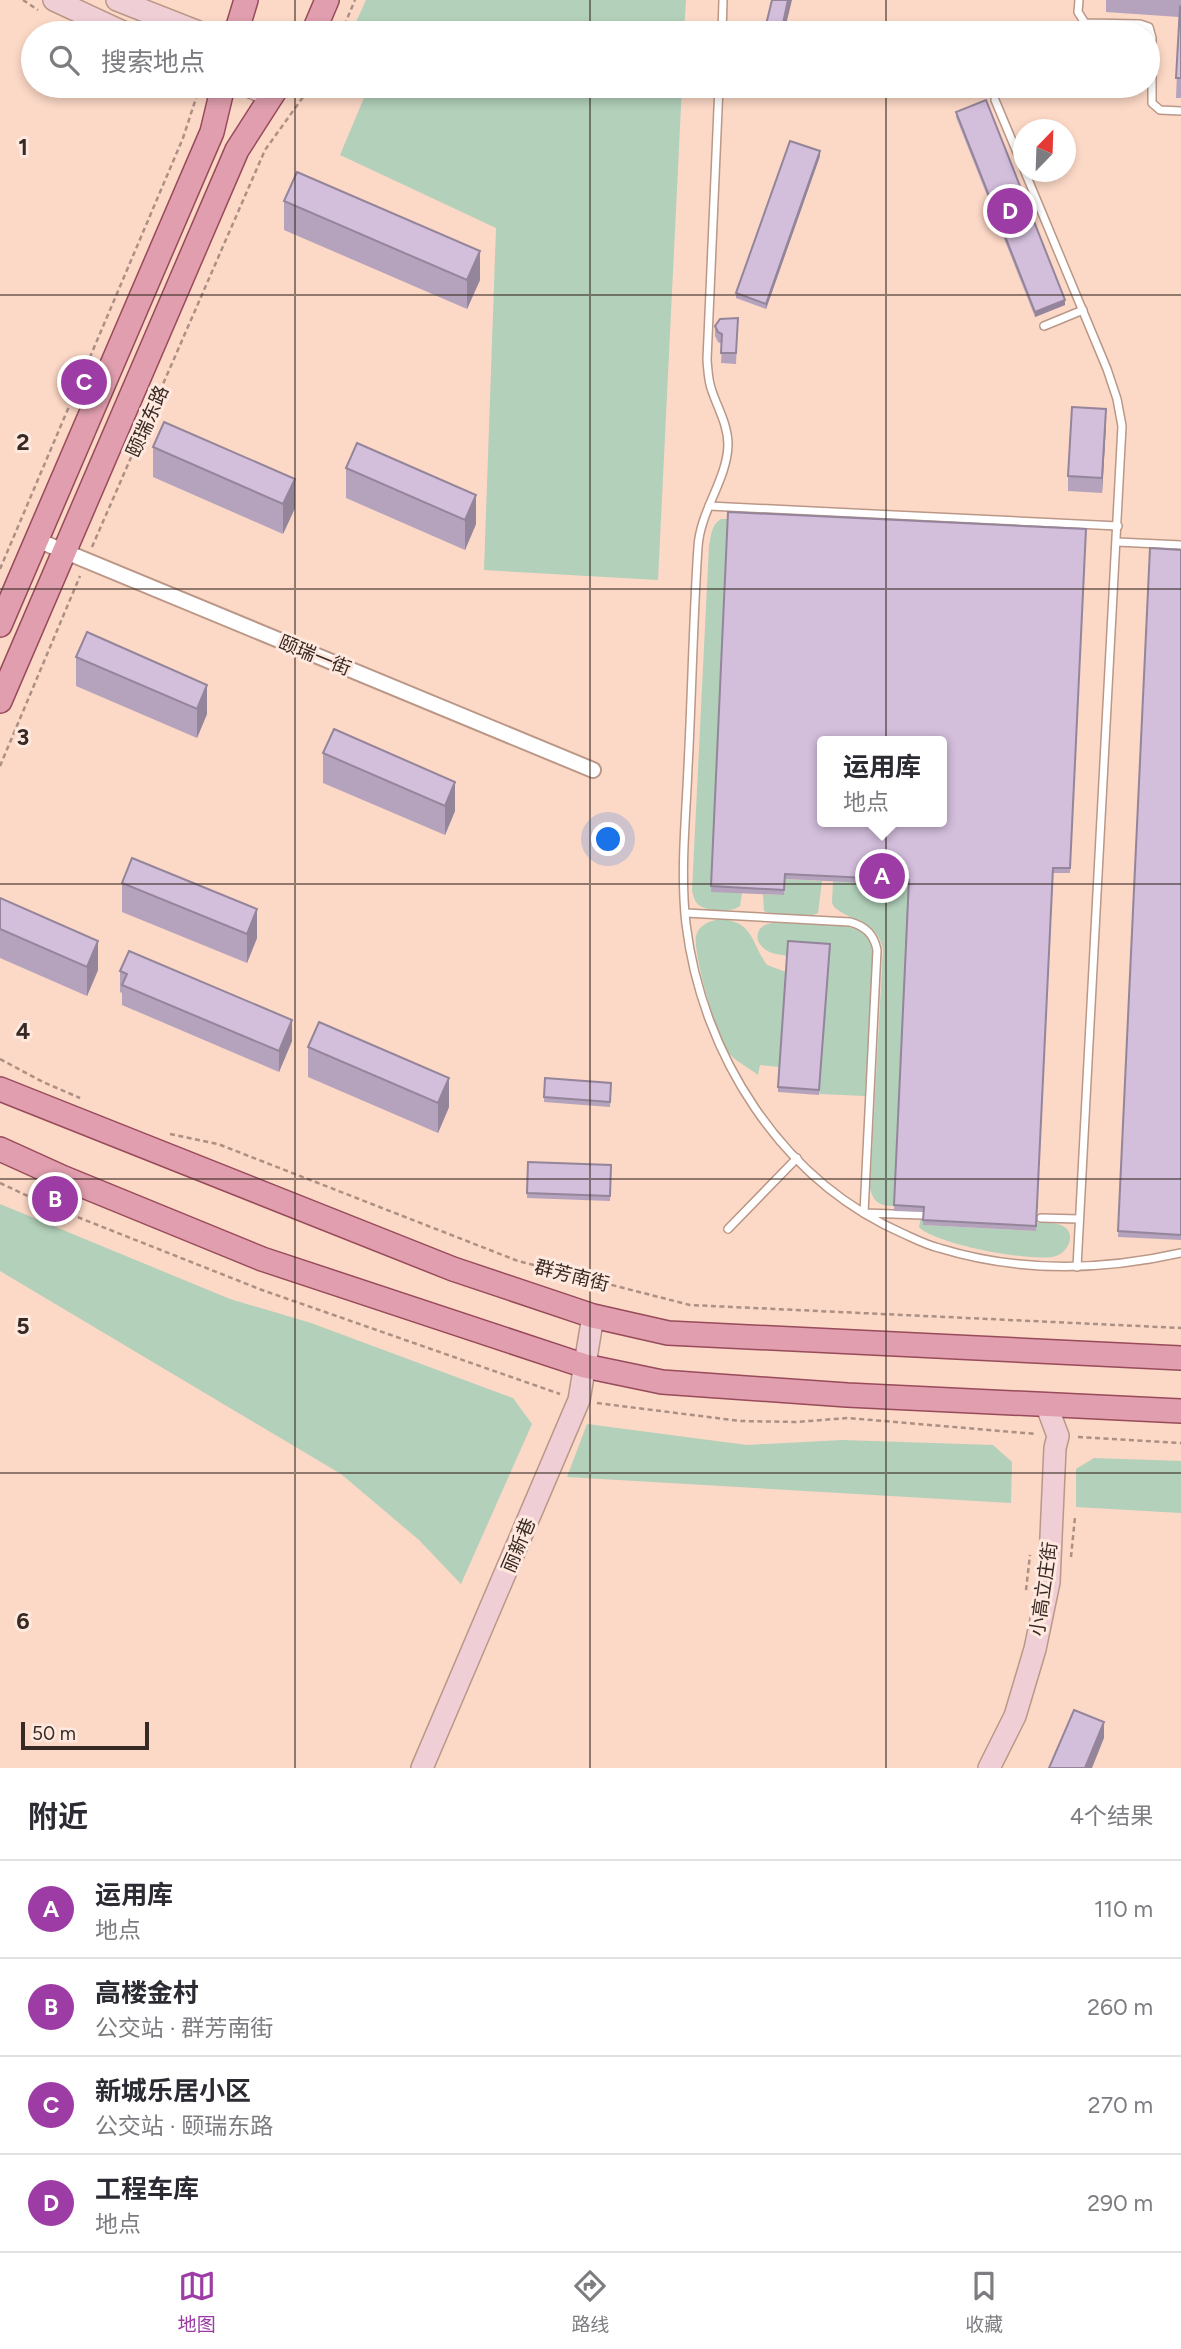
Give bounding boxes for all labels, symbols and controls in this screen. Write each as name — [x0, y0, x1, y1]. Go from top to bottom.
search box — [21, 21, 1160, 98]
icon: search — [45, 41, 83, 79]
text: 搜索地点 — [101, 46, 205, 78]
north arrow — [1013, 119, 1076, 182]
text: 1 — [18, 133, 28, 161]
pin: D — [987, 185, 1033, 237]
pin: C — [61, 356, 107, 408]
street label: 颐瑞东路 — [121, 382, 173, 461]
text: 2 — [16, 428, 30, 456]
street label: 颐瑞一街 — [275, 631, 354, 680]
text: 3 — [17, 723, 29, 751]
popup — [817, 736, 947, 827]
text: 运用库 — [843, 751, 921, 783]
text: 地点 — [843, 788, 889, 816]
your location — [591, 822, 625, 856]
pin: A — [859, 850, 905, 902]
text: 4 — [16, 1017, 30, 1045]
pin: B — [32, 1173, 78, 1225]
street label: 群芳南街 — [532, 1255, 612, 1296]
text: 5 — [16, 1312, 30, 1340]
street label: 丽新巷 — [497, 1514, 540, 1576]
street label: 小高立庄街 — [1025, 1540, 1061, 1638]
text: 6 — [16, 1607, 30, 1635]
scale bar — [21, 1719, 149, 1751]
text: 50 m — [32, 1722, 76, 1745]
text: 附近 — [28, 1798, 88, 1835]
text: 4个结果 — [1070, 1802, 1153, 1830]
text: 运用库 — [95, 1879, 173, 1911]
text: A — [43, 1895, 59, 1923]
text: 110 m — [1094, 1895, 1153, 1923]
text: 地点 — [95, 1916, 141, 1944]
text: 高楼金村 — [95, 1977, 199, 2009]
text: B — [44, 1993, 58, 2021]
text: 260 m — [1087, 1993, 1153, 2021]
text: 公交站 · 群芳南街 — [95, 2014, 273, 2042]
text: 新城乐居小区 — [95, 2075, 251, 2107]
text: C — [43, 2091, 59, 2119]
text: 270 m — [1088, 2091, 1153, 2119]
text: 公交站 · 颐瑞东路 — [95, 2112, 273, 2140]
text: 工程车库 — [95, 2173, 199, 2205]
text: D — [43, 2189, 59, 2217]
text: 290 m — [1087, 2189, 1153, 2217]
text: 地点 — [95, 2210, 141, 2238]
tab: 地图 — [178, 2267, 216, 2336]
tab: 路线 — [571, 2267, 609, 2336]
tab: 收藏 — [965, 2267, 1003, 2336]

